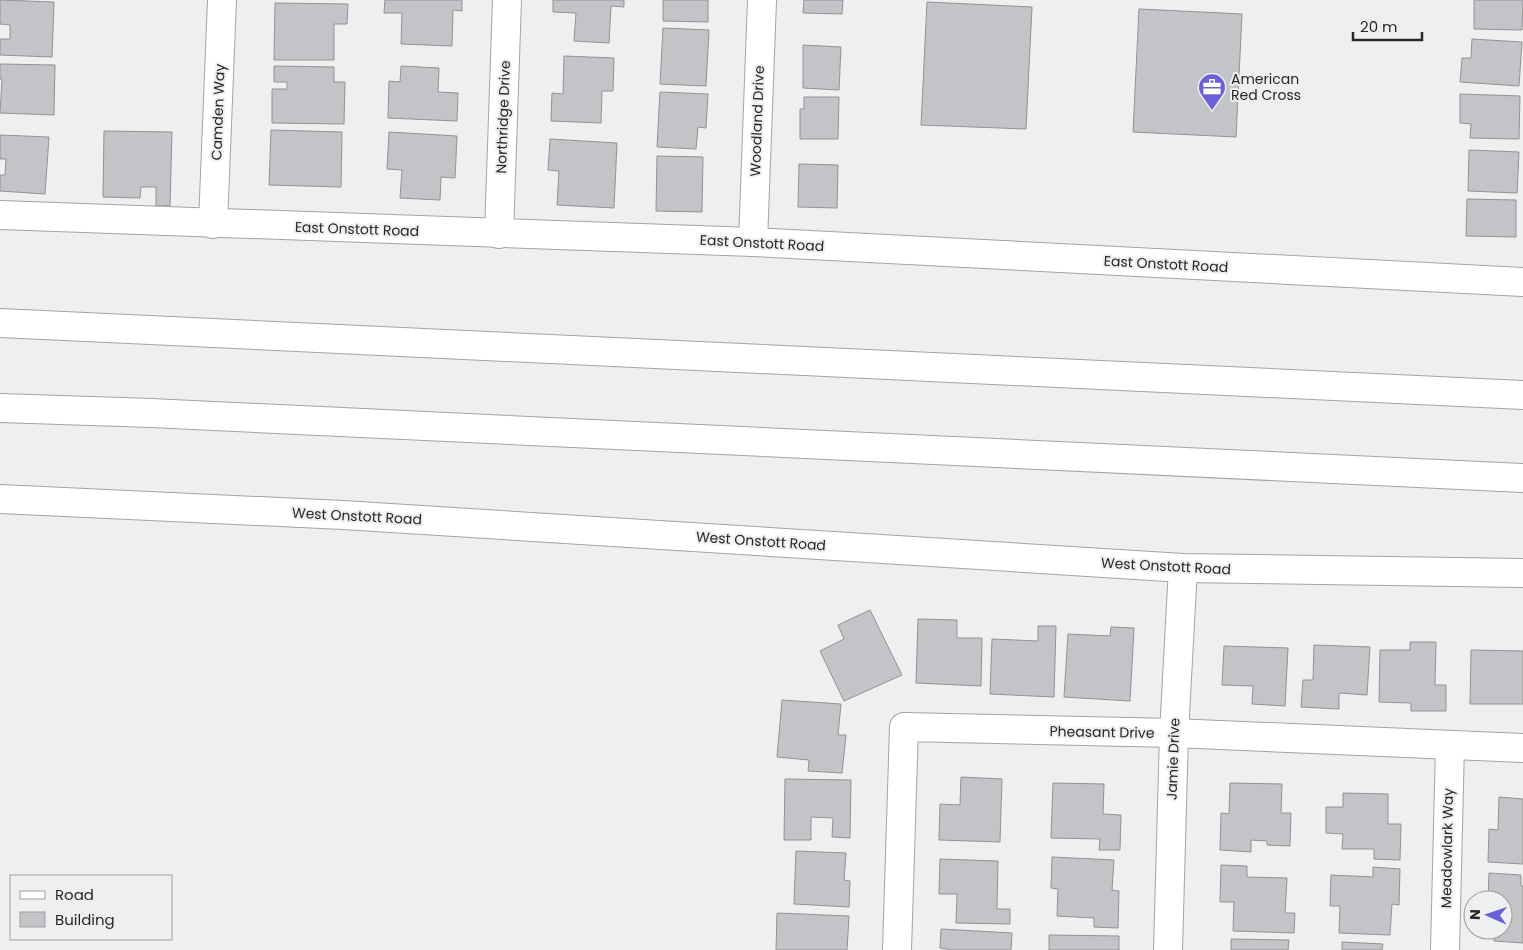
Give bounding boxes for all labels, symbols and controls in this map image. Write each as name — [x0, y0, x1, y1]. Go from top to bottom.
scale bar — [1353, 10, 1422, 42]
text: 20 m — [1360, 16, 1398, 37]
street label: Northridge Drive — [491, 60, 515, 174]
street label: Camden Way — [206, 63, 230, 161]
street label: Woodland Drive — [745, 65, 769, 177]
place label: American Red Cross — [1231, 69, 1301, 105]
office icon: American Red Cross — [1197, 72, 1227, 111]
street label: East Onstott Road — [294, 217, 420, 241]
street label: East Onstott Road — [699, 230, 825, 256]
street label: East Onstott Road — [1103, 251, 1229, 277]
street label: West Onstott Road — [291, 503, 423, 529]
street label: West Onstott Road — [695, 526, 827, 556]
street label: West Onstott Road — [1100, 553, 1232, 579]
street label: Jamie Drive — [1162, 717, 1184, 800]
street label: Pheasant Drive — [1049, 721, 1155, 743]
street label: Meadowlark Way — [1436, 788, 1458, 908]
legend — [10, 875, 172, 940]
text: Road — [55, 884, 94, 905]
north arrow — [1463, 890, 1513, 940]
text: Building — [55, 909, 115, 930]
text: N — [1465, 909, 1485, 920]

